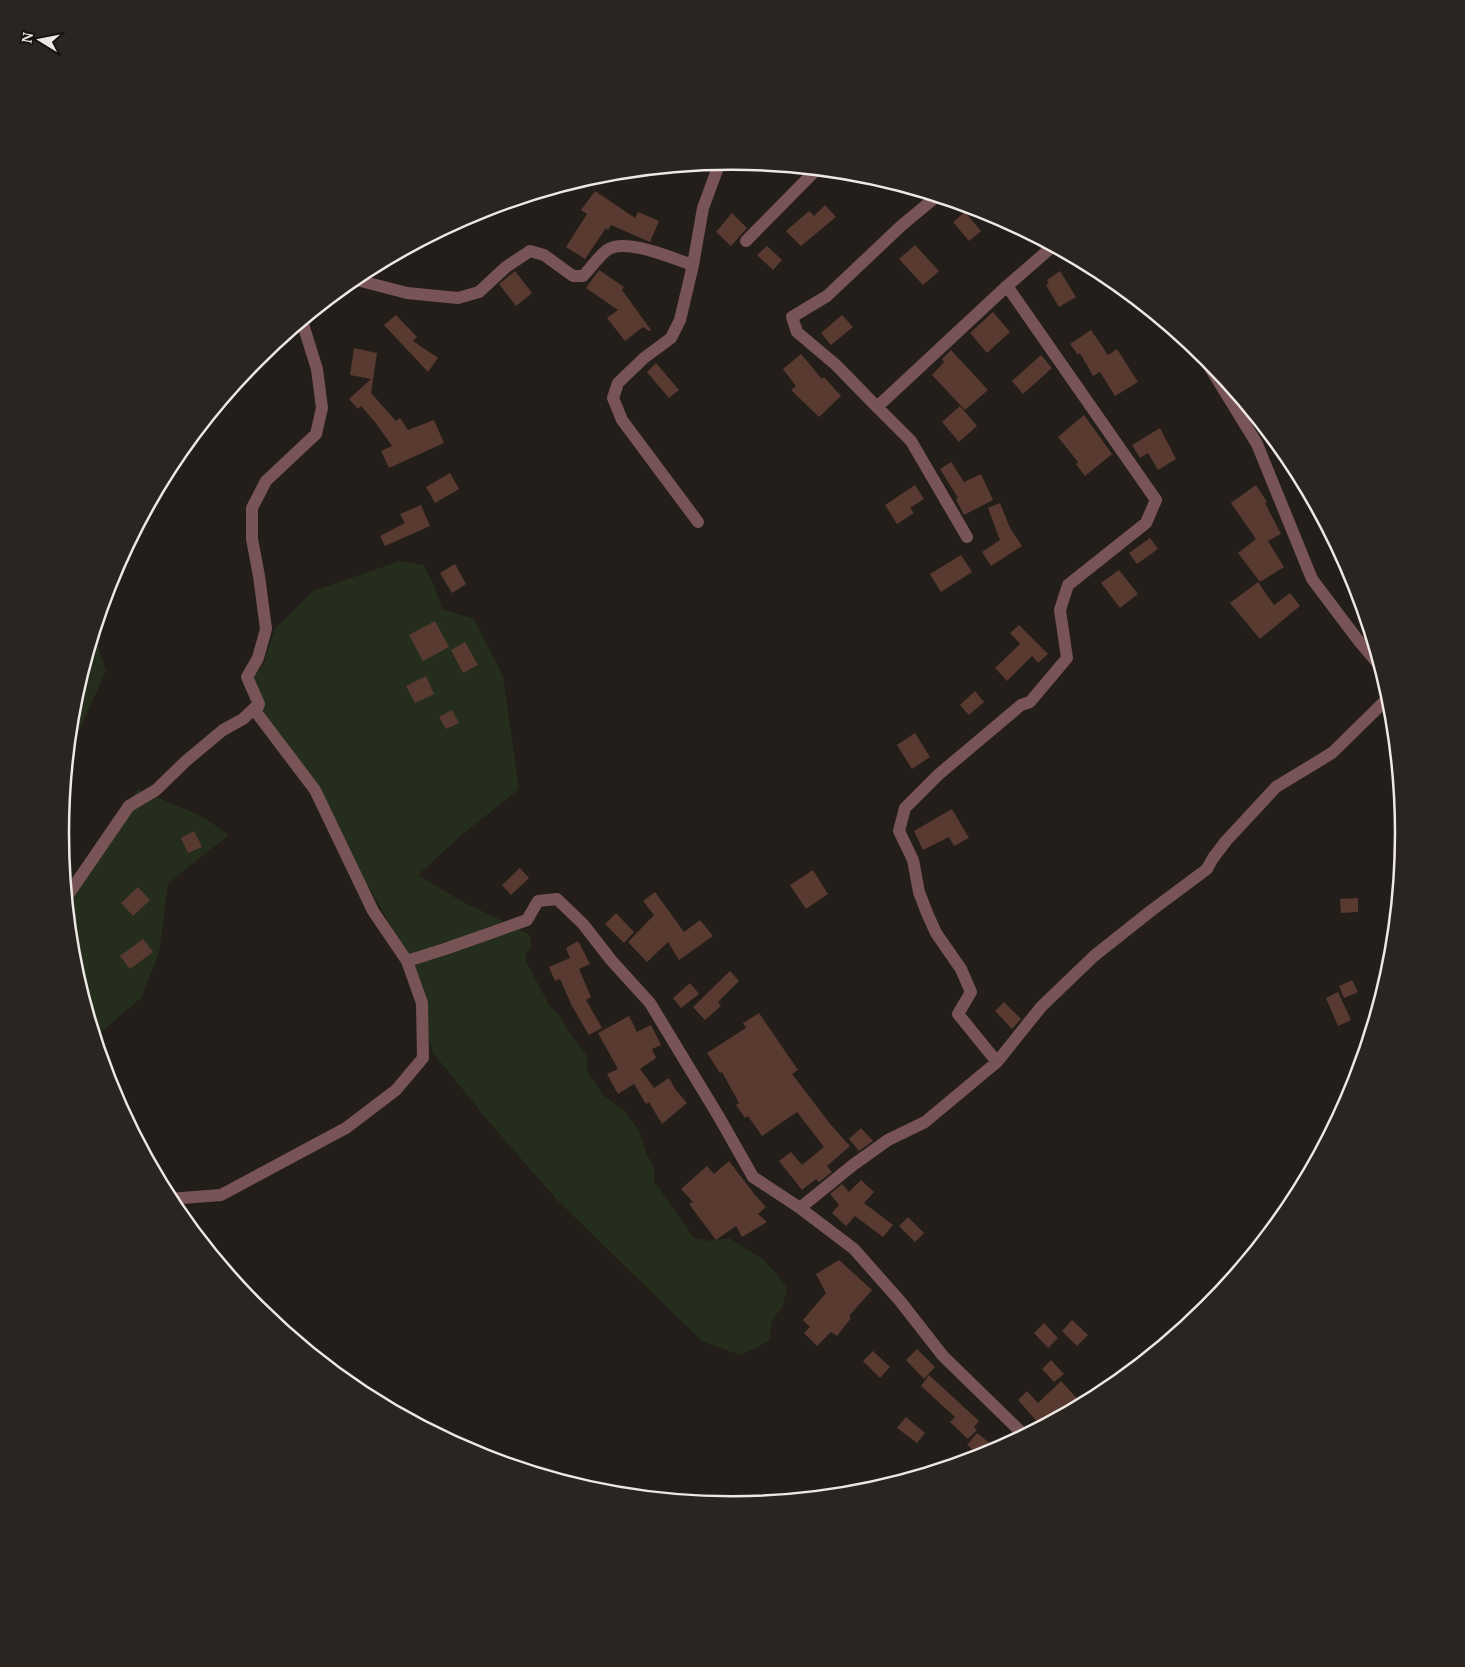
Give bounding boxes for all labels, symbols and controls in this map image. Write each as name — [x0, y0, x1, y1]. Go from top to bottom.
north arrow — [15, 15, 65, 65]
text: N — [16, 30, 37, 45]

